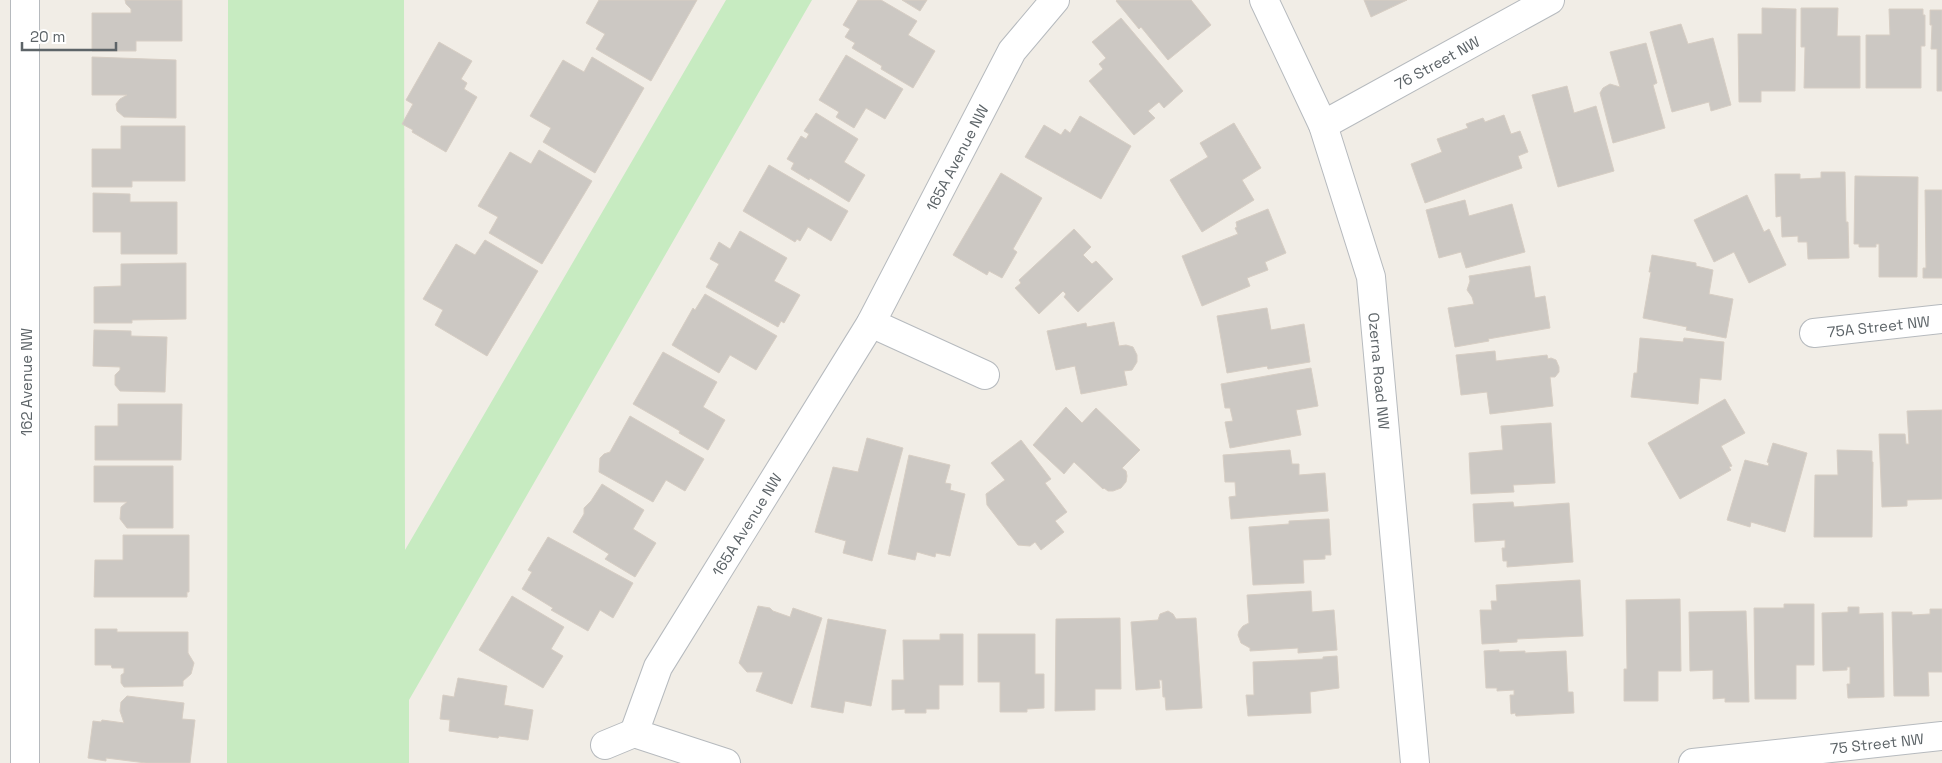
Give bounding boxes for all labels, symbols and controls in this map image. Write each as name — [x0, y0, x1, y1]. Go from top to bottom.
scale bar — [22, 20, 116, 52]
text: 20 m — [30, 27, 65, 46]
street label: 76 Street NW — [1391, 31, 1483, 93]
street label: 165A Avenue NW — [921, 101, 992, 214]
street label: 75A Street NW — [1826, 311, 1931, 341]
street label: Ozerna Road NW — [1365, 312, 1394, 430]
street label: 162 Avenue NW — [17, 328, 36, 436]
street label: 165A Avenue NW — [707, 469, 785, 579]
street label: 75 Street NW — [1829, 729, 1925, 758]

